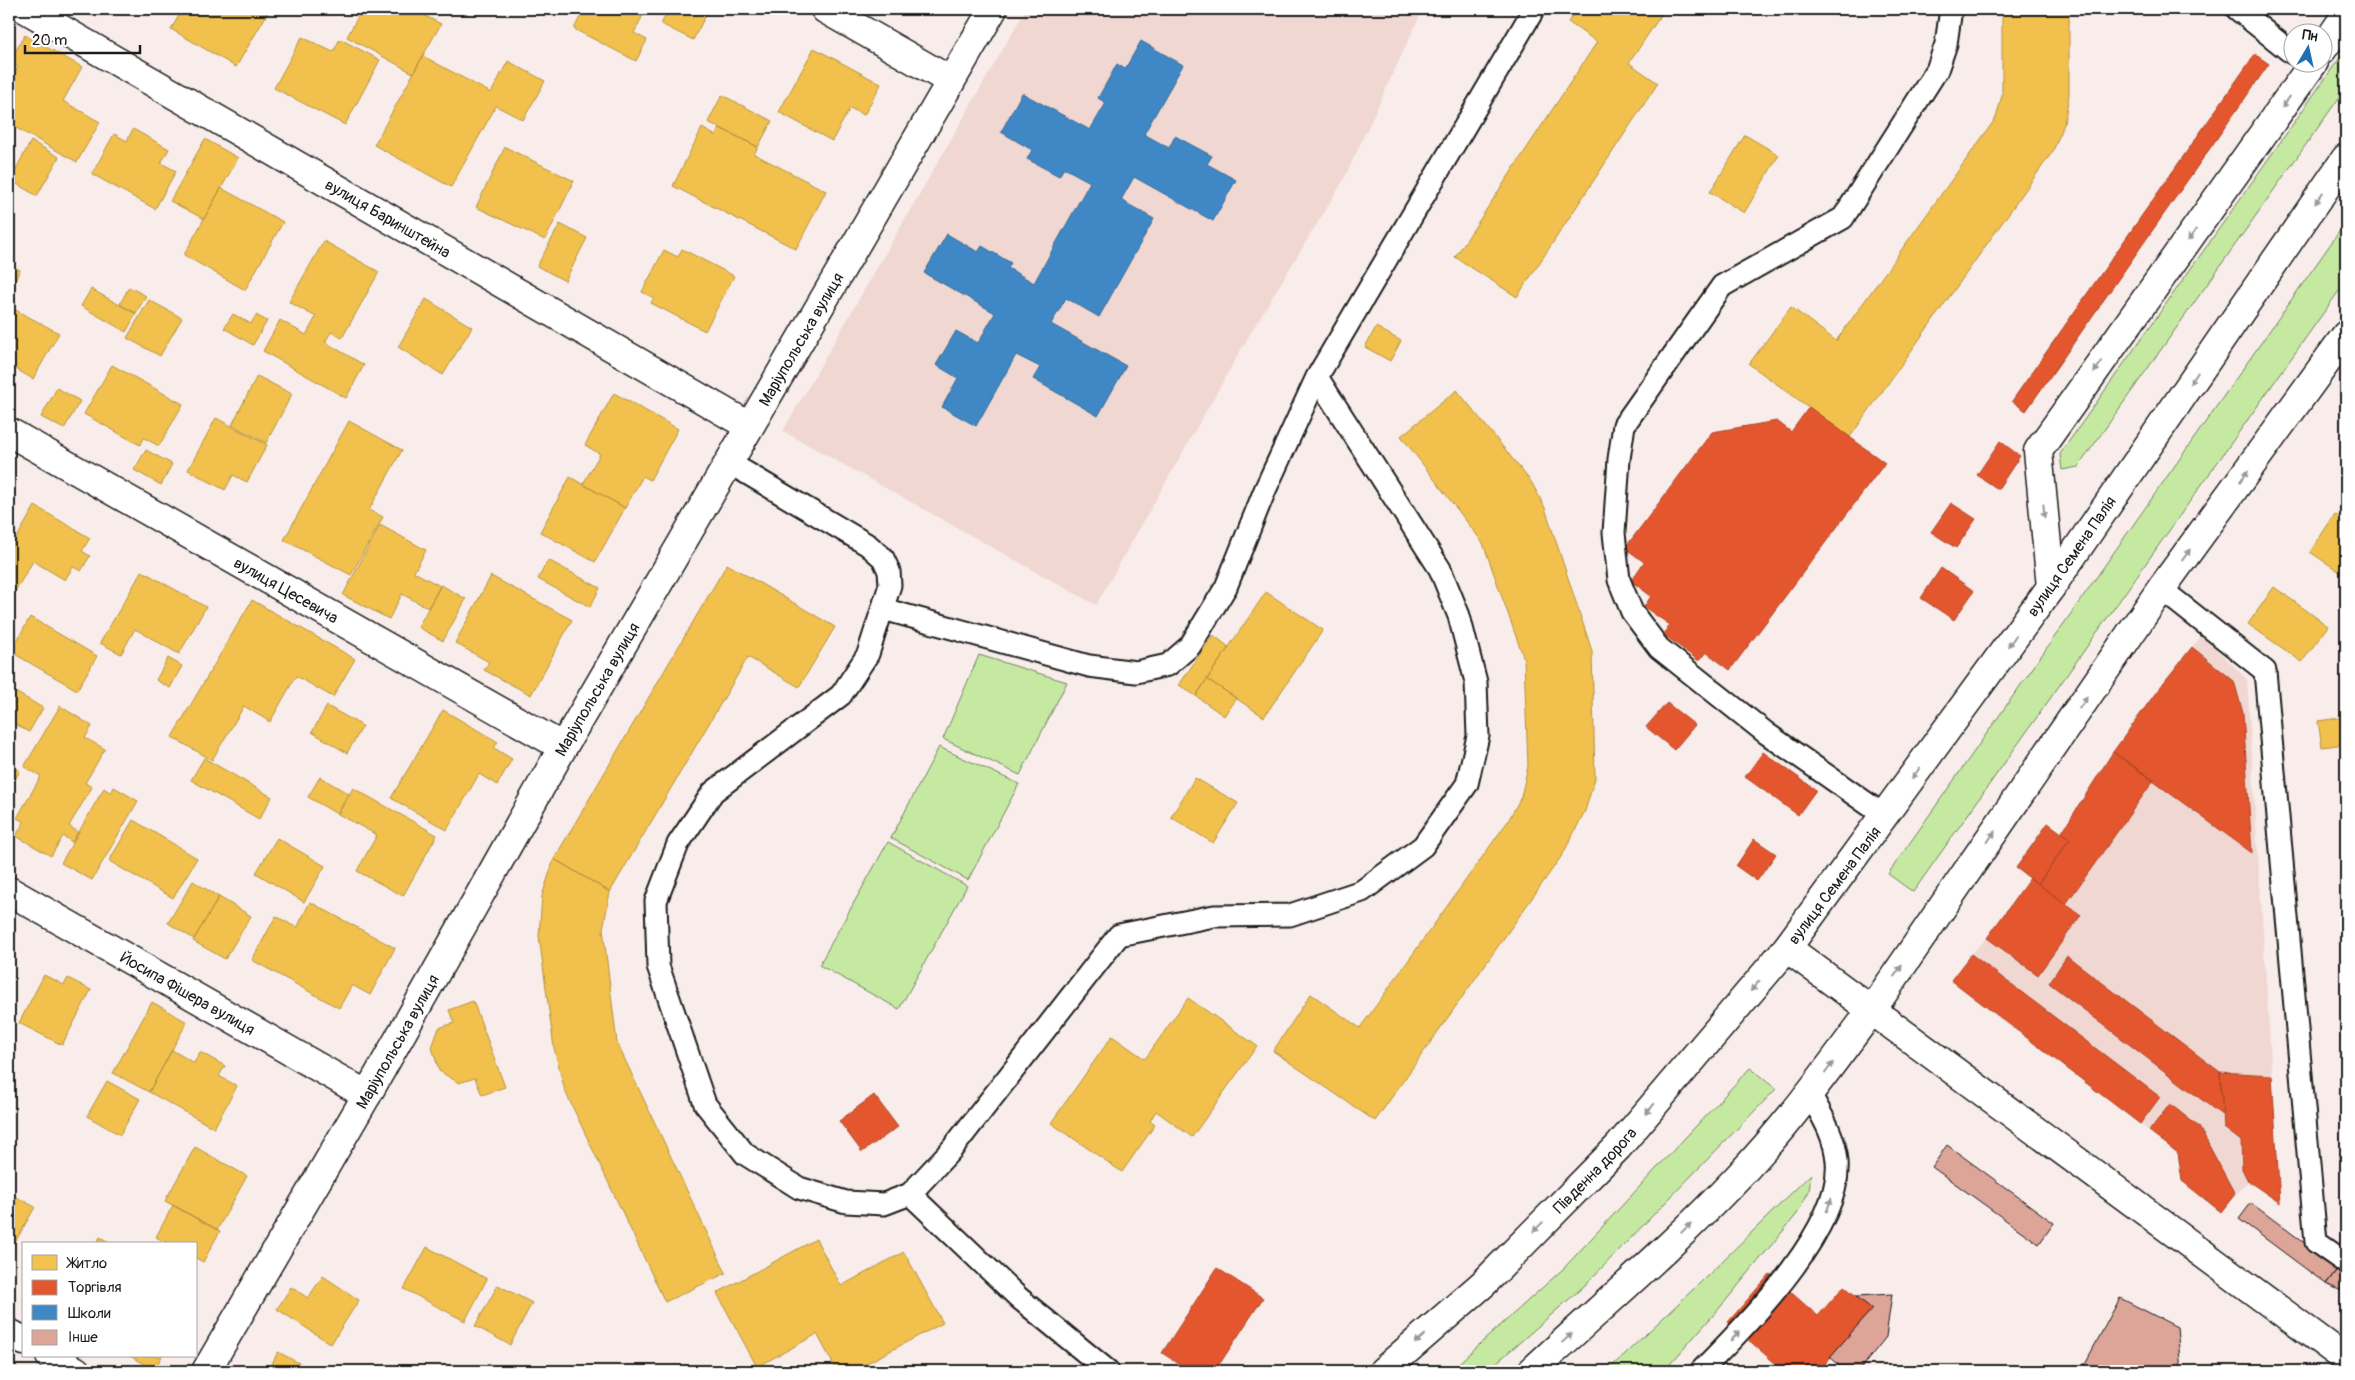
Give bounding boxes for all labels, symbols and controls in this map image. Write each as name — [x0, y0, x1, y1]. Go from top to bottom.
scale bar — [25, 22, 140, 54]
north arrow — [2282, 22, 2332, 72]
text: Пн — [2301, 26, 2319, 45]
text: 20 m — [32, 31, 67, 50]
one-way arrow — [2281, 95, 2291, 109]
street label: вулиця Баринштейна — [321, 175, 454, 263]
one-way arrow — [2314, 191, 2324, 205]
one-way arrow — [2187, 228, 2197, 242]
street label: Маріупольська вулиця — [755, 269, 848, 410]
one-way arrow — [2092, 360, 2103, 373]
one-way arrow — [2190, 371, 2199, 385]
one-way arrow — [2238, 470, 2249, 483]
street label: вулиця Семена Палія — [2023, 493, 2121, 621]
one-way arrow — [2040, 503, 2048, 519]
one-way arrow — [2181, 548, 2191, 562]
street label: вулиця Цесевича — [230, 553, 342, 628]
street label: Маріупольська вулиця — [551, 619, 644, 760]
one-way arrow — [2007, 634, 2017, 648]
one-way arrow — [2078, 696, 2088, 710]
one-way arrow — [1912, 766, 1922, 779]
street label: вулиця Семена Палія — [1784, 823, 1886, 948]
one-way arrow — [1986, 830, 1996, 844]
street label: Йосипа Фішера вулиця — [117, 948, 258, 1040]
one-way arrow — [1893, 964, 1903, 977]
street label: Маріупольська вулиця — [352, 971, 444, 1113]
one-way arrow — [1750, 979, 1761, 992]
one-way arrow — [1824, 1061, 1834, 1074]
one-way arrow — [1644, 1103, 1656, 1115]
street label: Південна дорога — [1549, 1124, 1641, 1218]
one-way arrow — [1825, 1197, 1833, 1212]
one-way arrow — [1533, 1221, 1545, 1233]
one-way arrow — [1680, 1222, 1692, 1234]
legend — [22, 1242, 198, 1358]
text: Житло — [66, 1254, 107, 1273]
text: Торгівля — [68, 1278, 122, 1297]
text: Школи — [68, 1304, 111, 1323]
text: Інше — [68, 1328, 98, 1347]
one-way arrow — [1729, 1330, 1740, 1343]
one-way arrow — [1561, 1332, 1573, 1344]
one-way arrow — [1414, 1333, 1427, 1344]

